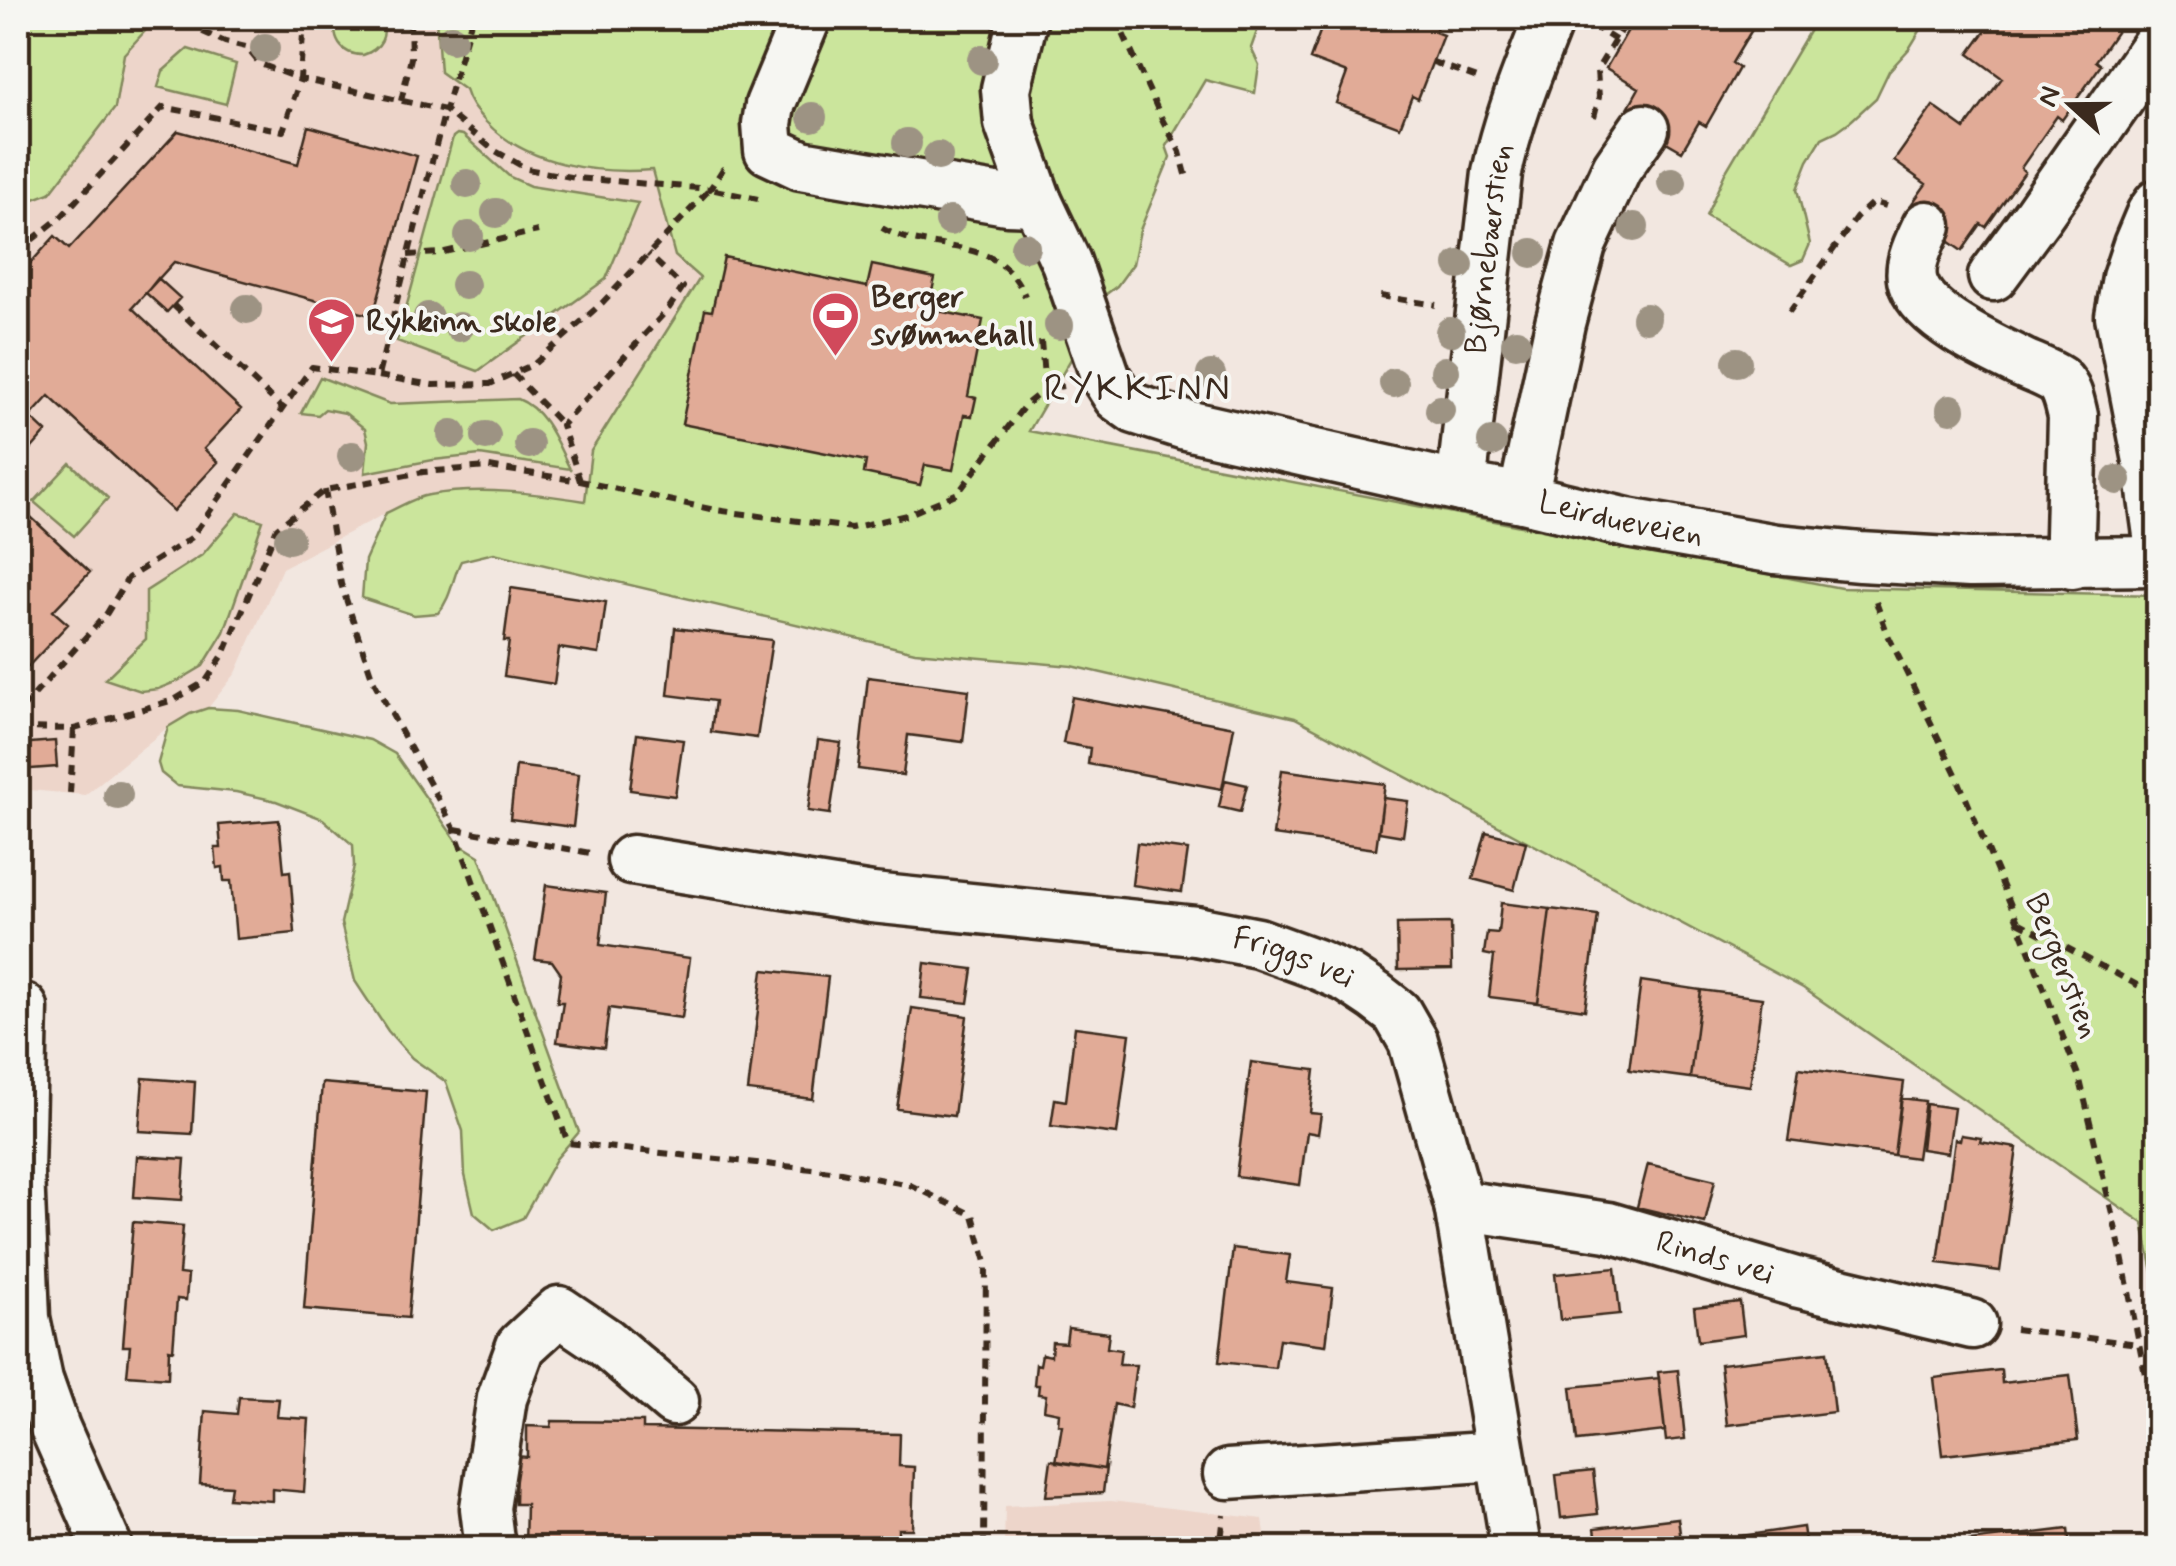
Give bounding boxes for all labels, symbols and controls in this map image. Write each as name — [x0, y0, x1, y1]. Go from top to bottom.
north arrow — [2021, 55, 2121, 155]
text: N — [2029, 82, 2071, 112]
street label: Bjørnebærstien — [1455, 138, 1524, 356]
place label: Berger svømmehall — [870, 277, 1035, 356]
sports icon: Berger svømmehall — [810, 290, 862, 358]
school or university icon: Rykkinn skole — [305, 296, 357, 364]
place label: Rykkinn skole — [366, 301, 557, 343]
district label: RYKKINN — [1044, 365, 1232, 414]
street label: Leirdueveien — [1534, 481, 1706, 557]
street label: Bergerstien — [2012, 887, 2110, 1046]
street label: Friggs vei — [1229, 918, 1361, 999]
street label: Rinds vei — [1651, 1221, 1779, 1296]

